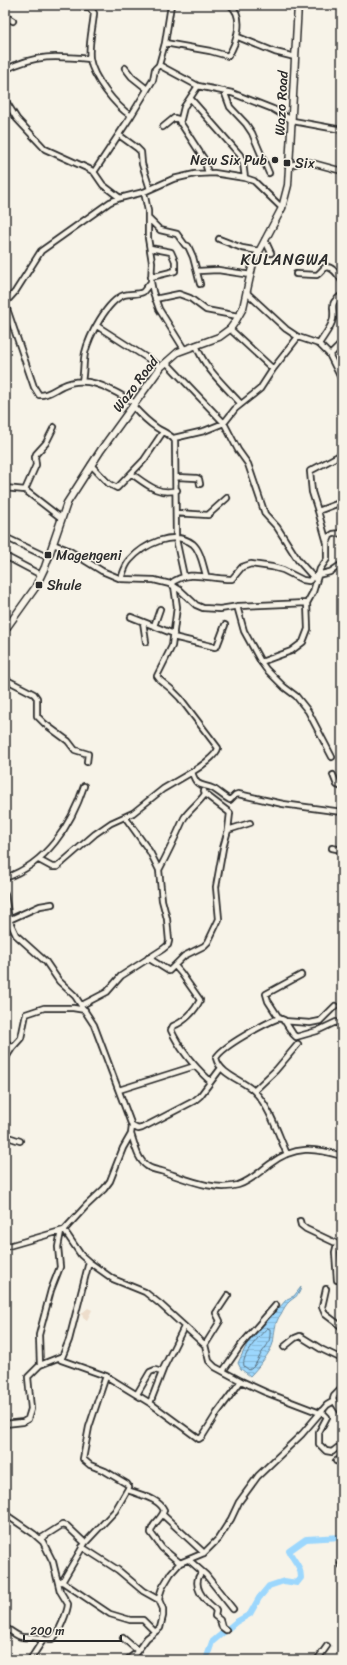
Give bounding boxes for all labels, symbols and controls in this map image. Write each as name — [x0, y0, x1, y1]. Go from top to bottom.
street label: Wazo Road — [267, 68, 296, 136]
place label: New Six Pub — [190, 148, 268, 173]
place label: Six — [295, 151, 316, 176]
marker: New Six Pub — [270, 155, 280, 165]
marker: Six — [282, 158, 292, 168]
district label: KULANGWA — [241, 245, 329, 274]
street label: Wazo Road — [106, 350, 166, 418]
place label: Magengeni — [56, 543, 123, 568]
marker: Magengeni — [43, 550, 53, 560]
place label: Shule — [47, 573, 82, 598]
marker: Shule — [34, 580, 44, 590]
scale bar — [24, 1617, 121, 1643]
text: 200 m — [30, 1620, 64, 1642]

